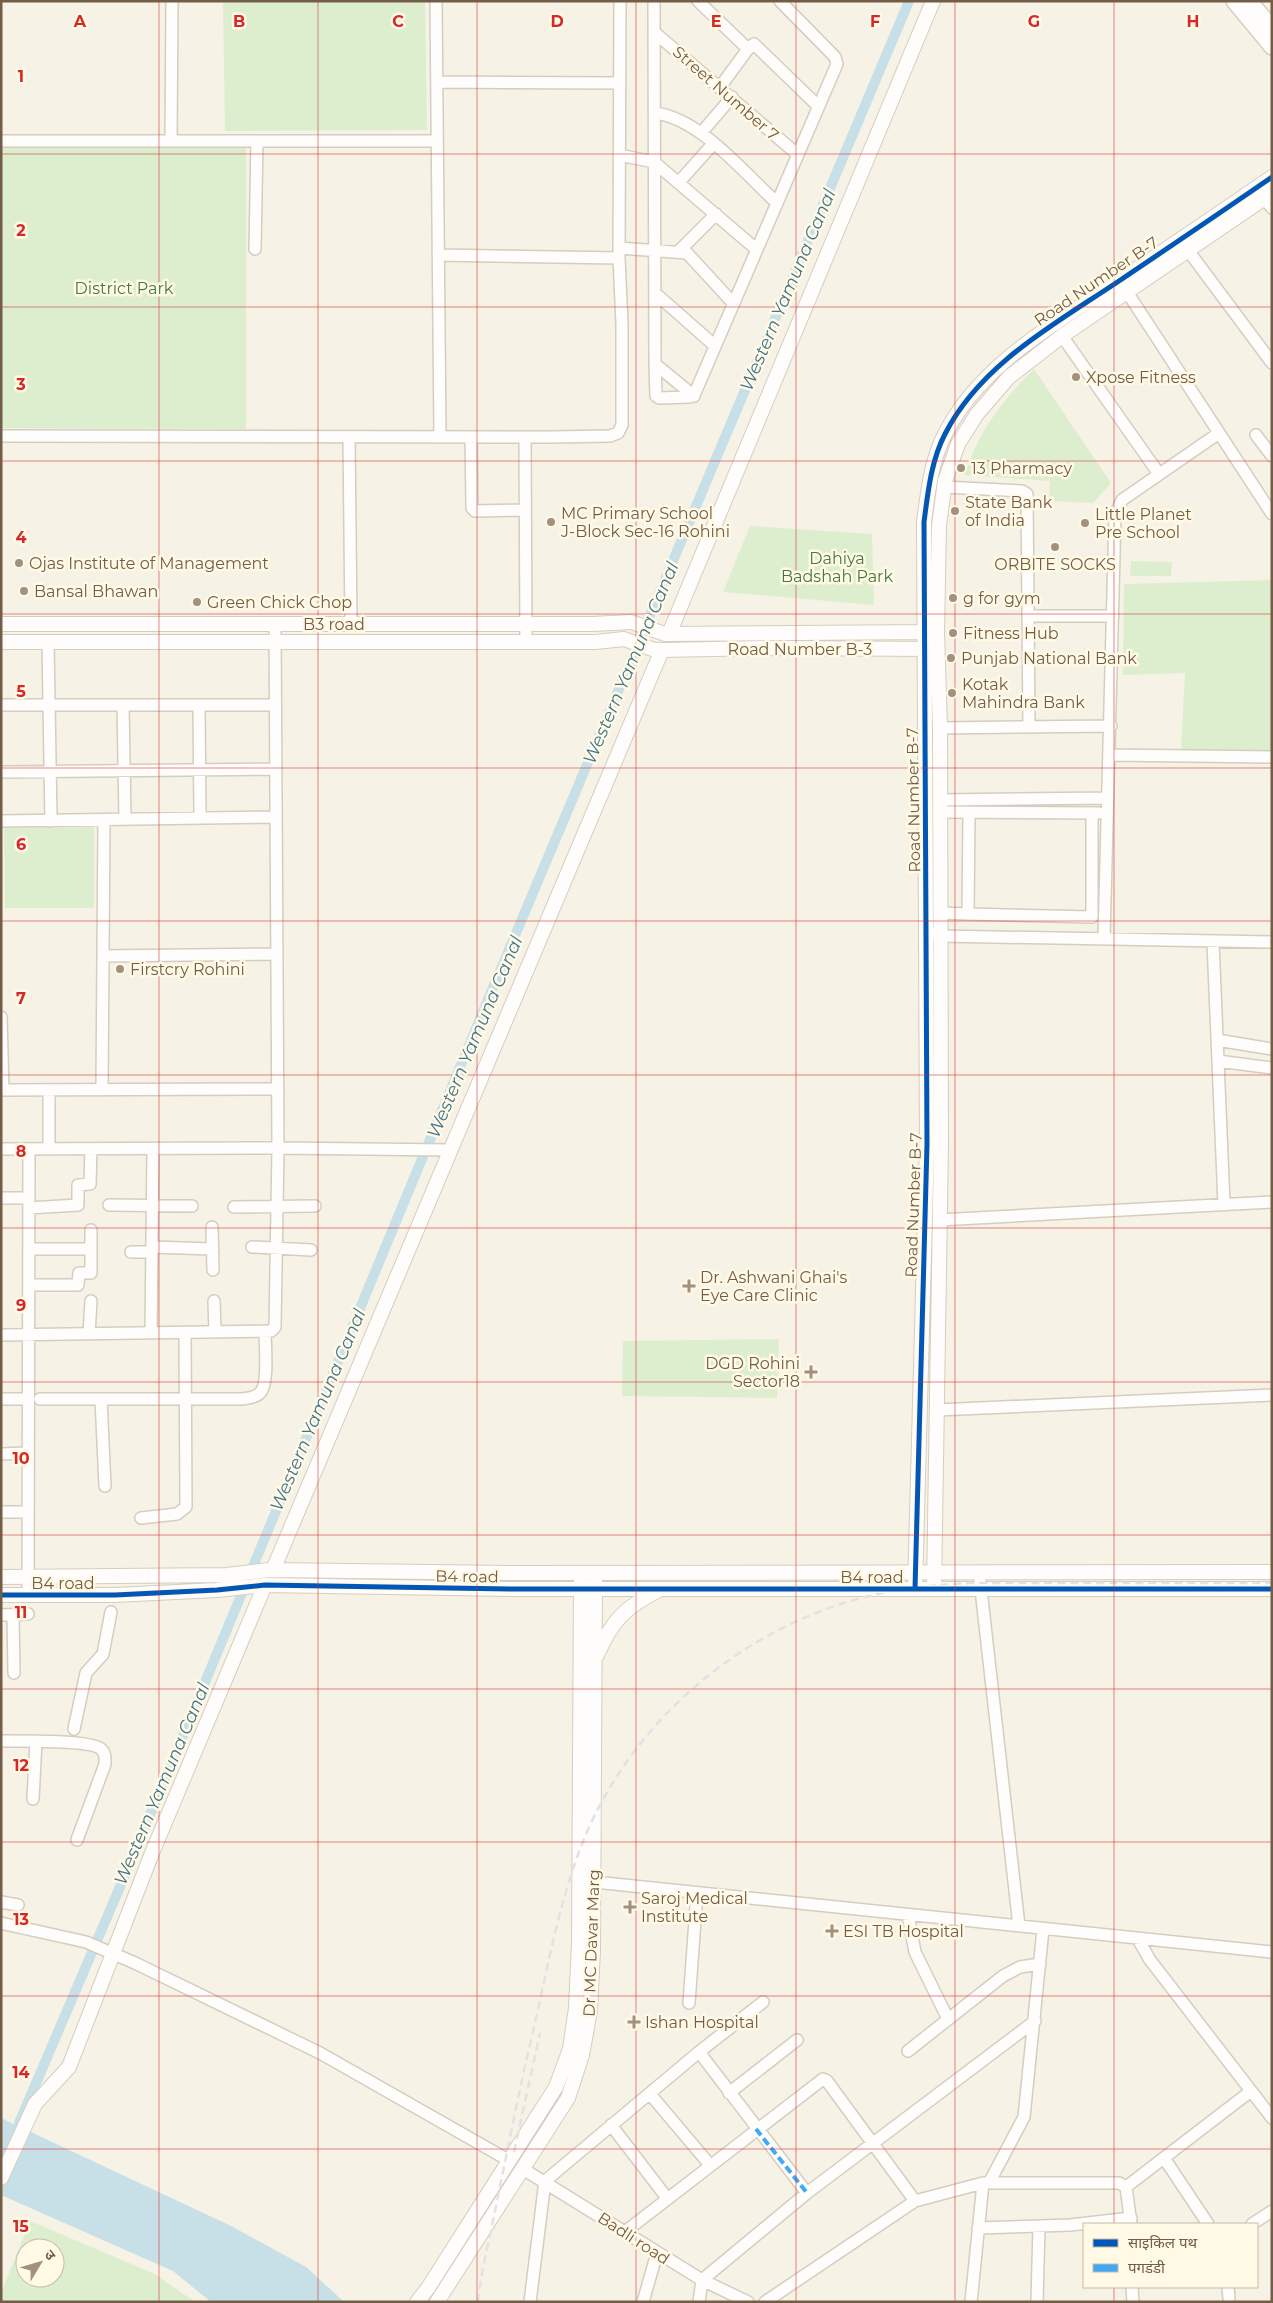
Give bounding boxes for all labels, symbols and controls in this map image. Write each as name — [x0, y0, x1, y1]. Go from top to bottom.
text: A — [73, 12, 87, 31]
text: B — [233, 12, 245, 31]
text: C — [392, 12, 404, 31]
text: D — [550, 12, 564, 31]
text: E — [711, 12, 721, 31]
text: F — [870, 12, 880, 31]
text: G — [1028, 12, 1040, 31]
text: H — [1187, 12, 1199, 31]
street label: Street Number 7 — [669, 42, 782, 144]
text: 1 — [18, 67, 24, 86]
water label: Western Yamuna Canal — [735, 186, 841, 394]
text: 2 — [16, 221, 26, 240]
street label: Road Number B-7 — [1031, 233, 1162, 330]
park label: District Park — [75, 279, 174, 298]
place label: Xpose Fitness — [1086, 368, 1196, 387]
marker: Xpose Fitness — [1070, 371, 1082, 383]
text: 3 — [15, 375, 26, 394]
place label: 13 Pharmacy — [971, 459, 1072, 478]
marker: 13 Pharmacy — [955, 462, 967, 474]
place label: State Bank of India — [965, 493, 1053, 530]
place label: MC Primary School J-Block Sec-16 Rohini — [560, 504, 730, 541]
marker: State Bank of India — [949, 505, 961, 517]
place label: Little Planet Pre School — [1095, 505, 1192, 542]
marker: MC Primary School J-Block Sec-16 Rohini — [545, 516, 557, 528]
marker: Little Planet Pre School — [1079, 517, 1091, 529]
text: 4 — [15, 528, 27, 547]
marker: ORBITE SOCKS — [1049, 541, 1061, 553]
park label: Dahiya Badshah Park — [781, 549, 893, 586]
place label: Ojas Institute of Management — [29, 554, 269, 573]
place label: ORBITE SOCKS — [994, 555, 1116, 574]
marker: Ojas Institute of Management — [13, 557, 25, 569]
water label: Western Yamuna Canal — [578, 559, 684, 767]
place label: Bansal Bhawan — [34, 582, 158, 601]
marker: Bansal Bhawan — [18, 585, 30, 597]
place label: g for gym — [963, 589, 1041, 608]
marker: g for gym — [947, 592, 959, 604]
place label: Green Chick Chop — [207, 593, 352, 612]
marker: Green Chick Chop — [191, 596, 203, 608]
street label: B3 road — [303, 615, 365, 634]
place label: Fitness Hub — [963, 624, 1059, 643]
marker: Fitness Hub — [947, 627, 959, 639]
street label: Road Number B-3 — [728, 640, 872, 659]
place label: Punjab National Bank — [961, 649, 1137, 668]
marker: Punjab National Bank — [945, 652, 957, 664]
place label: Kotak Mahindra Bank — [962, 675, 1085, 712]
text: 5 — [16, 682, 26, 701]
marker: Kotak Mahindra Bank — [946, 687, 958, 699]
street label: Road Number B-7 — [903, 727, 924, 873]
text: 6 — [16, 835, 26, 854]
water label: Western Yamuna Canal — [422, 933, 528, 1141]
place label: Firstcry Rohini — [130, 960, 245, 979]
marker: Firstcry Rohini — [114, 963, 126, 975]
text: 7 — [16, 989, 26, 1008]
street label: Road Number B-7 — [901, 1132, 926, 1278]
text: 8 — [16, 1142, 26, 1161]
place label: Dr. Ashwani Ghai's Eye Care Clinic — [700, 1268, 848, 1305]
marker: Dr. Ashwani Ghai's Eye Care Clinic — [682, 1279, 696, 1293]
text: 9 — [16, 1296, 26, 1315]
water label: Western Yamuna Canal — [265, 1306, 371, 1514]
place label: DGD Rohini Sector18 — [705, 1354, 800, 1391]
marker: DGD Rohini Sector18 — [804, 1365, 818, 1379]
text: 10 — [12, 1449, 30, 1468]
street label: B4 road — [435, 1566, 499, 1587]
street label: B4 road — [840, 1568, 904, 1587]
street label: B4 road — [31, 1574, 95, 1593]
text: 11 — [15, 1603, 27, 1622]
water label: Western Yamuna Canal — [109, 1680, 215, 1888]
text: 12 — [13, 1756, 29, 1775]
street label: Dr MC Davar Marg — [579, 1869, 604, 2017]
place label: Saroj Medical Institute — [641, 1889, 748, 1926]
marker: Saroj Medical Institute — [623, 1900, 637, 1914]
text: 13 — [13, 1910, 29, 1929]
place label: ESI TB Hospital — [843, 1922, 964, 1941]
marker: ESI TB Hospital — [825, 1924, 839, 1938]
place label: Ishan Hospital — [645, 2013, 759, 2032]
marker: Ishan Hospital — [627, 2015, 641, 2029]
text: 14 — [12, 2063, 30, 2082]
street label: Badli road — [594, 2208, 673, 2269]
text: 15 — [13, 2217, 29, 2236]
legend — [1083, 2223, 1258, 2288]
text: साइकिल पथ — [1128, 2233, 1197, 2252]
north arrow — [15, 2238, 65, 2288]
text: उ — [41, 2246, 60, 2264]
text: पगडंडी — [1128, 2258, 1166, 2277]

